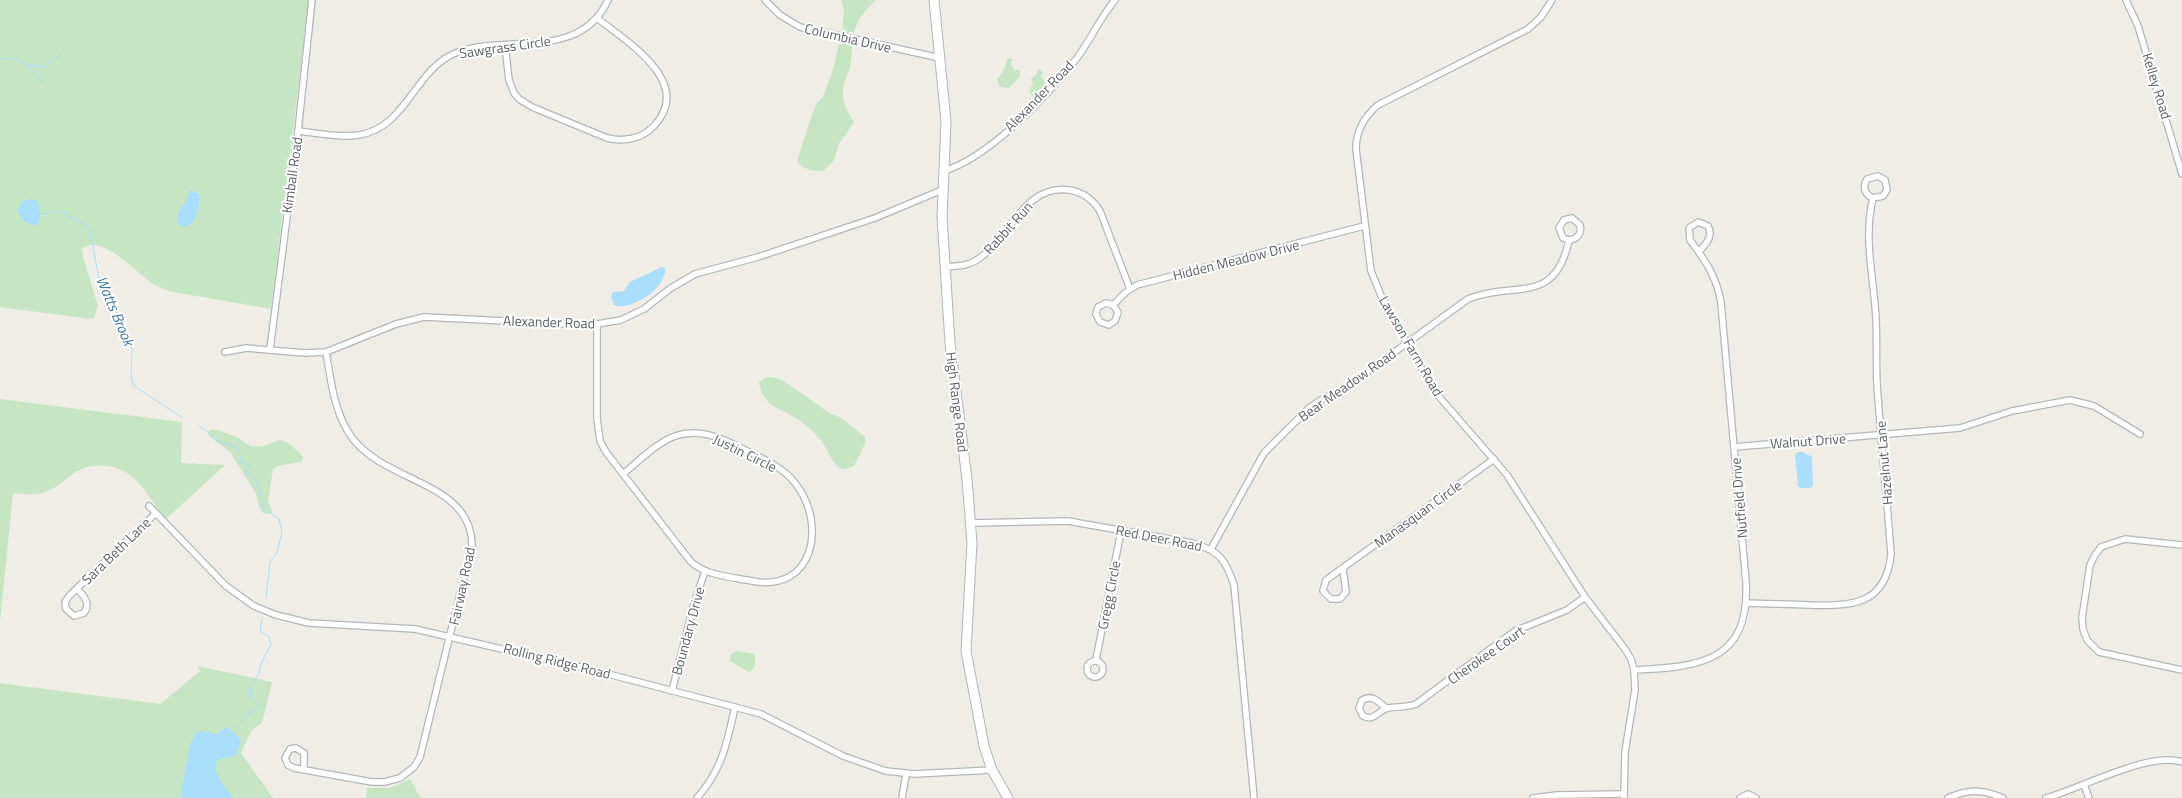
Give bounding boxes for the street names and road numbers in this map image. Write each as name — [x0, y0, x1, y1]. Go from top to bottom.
street label: Columbia Drive — [803, 17, 894, 58]
street label: Sawgrass Circle — [458, 30, 552, 63]
street label: Kelley Road — [2137, 50, 2178, 122]
street label: Alexander Road — [999, 55, 1078, 136]
street label: Kimball Road — [276, 135, 307, 215]
street label: Rabbit Run — [978, 196, 1037, 259]
street label: Hidden Meadow Drive — [1170, 234, 1301, 285]
street label: Lawson Farm Road — [1374, 292, 1449, 400]
street label: Alexander Road — [503, 309, 595, 334]
street label: Bear Meadow Road — [1294, 343, 1400, 426]
street label: High Range Road — [941, 350, 974, 453]
street label: Hazelnut Lane — [1869, 420, 1898, 506]
street label: Walnut Drive — [1769, 427, 1847, 454]
street label: Justin Circle — [710, 428, 781, 477]
street label: Nutfield Drive — [1725, 457, 1752, 539]
street label: Manasquan Circle — [1369, 475, 1466, 553]
street label: Sara Beth Lane — [76, 512, 155, 589]
street label: Red Deer Road — [1114, 519, 1204, 556]
street label: Fairway Road — [443, 545, 480, 627]
street label: Gregg Circle — [1092, 559, 1125, 631]
street label: Boundary Drive — [666, 584, 709, 677]
street label: Cherokee Court — [1443, 620, 1529, 689]
street label: Rolling Ridge Road — [501, 637, 613, 684]

